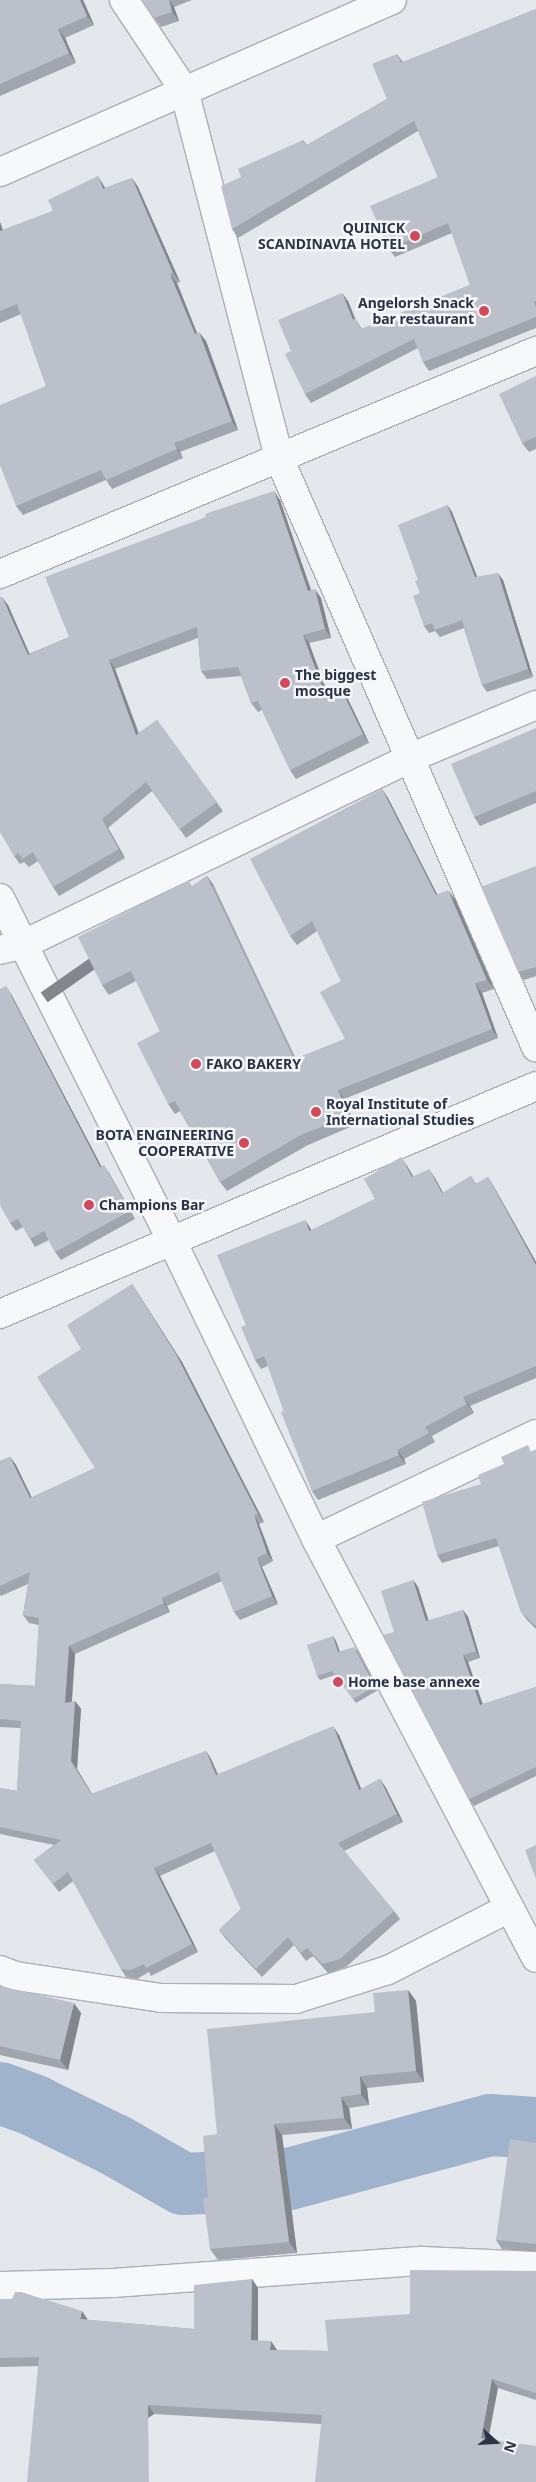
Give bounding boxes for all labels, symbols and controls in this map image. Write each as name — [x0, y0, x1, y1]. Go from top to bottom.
place label: QUINICK SCANDINAVIA HOTEL — [258, 220, 405, 252]
marker: QUINICK SCANDINAVIA HOTEL — [409, 230, 421, 242]
place label: Angelorsh Snack bar restaurant — [358, 295, 474, 328]
marker: Angelorsh Snack bar restaurant — [478, 305, 490, 317]
place label: The biggest mosque — [295, 667, 376, 700]
marker: The biggest mosque — [279, 677, 291, 689]
place label: FAKO BAKERY — [206, 1056, 301, 1072]
marker: FAKO BAKERY — [190, 1058, 202, 1070]
place label: Royal Institute of International Studies — [326, 1096, 474, 1128]
marker: Royal Institute of International Studies — [310, 1106, 322, 1118]
place label: BOTA ENGINEERING COOPERATIVE — [96, 1127, 234, 1160]
marker: BOTA ENGINEERING COOPERATIVE — [238, 1137, 250, 1149]
place label: Champions Bar — [99, 1197, 205, 1213]
marker: Champions Bar — [83, 1199, 95, 1211]
place label: Home base annexe — [348, 1674, 480, 1690]
marker: Home base annexe — [332, 1676, 344, 1688]
north arrow — [471, 2417, 521, 2467]
text: N — [500, 2439, 521, 2456]

